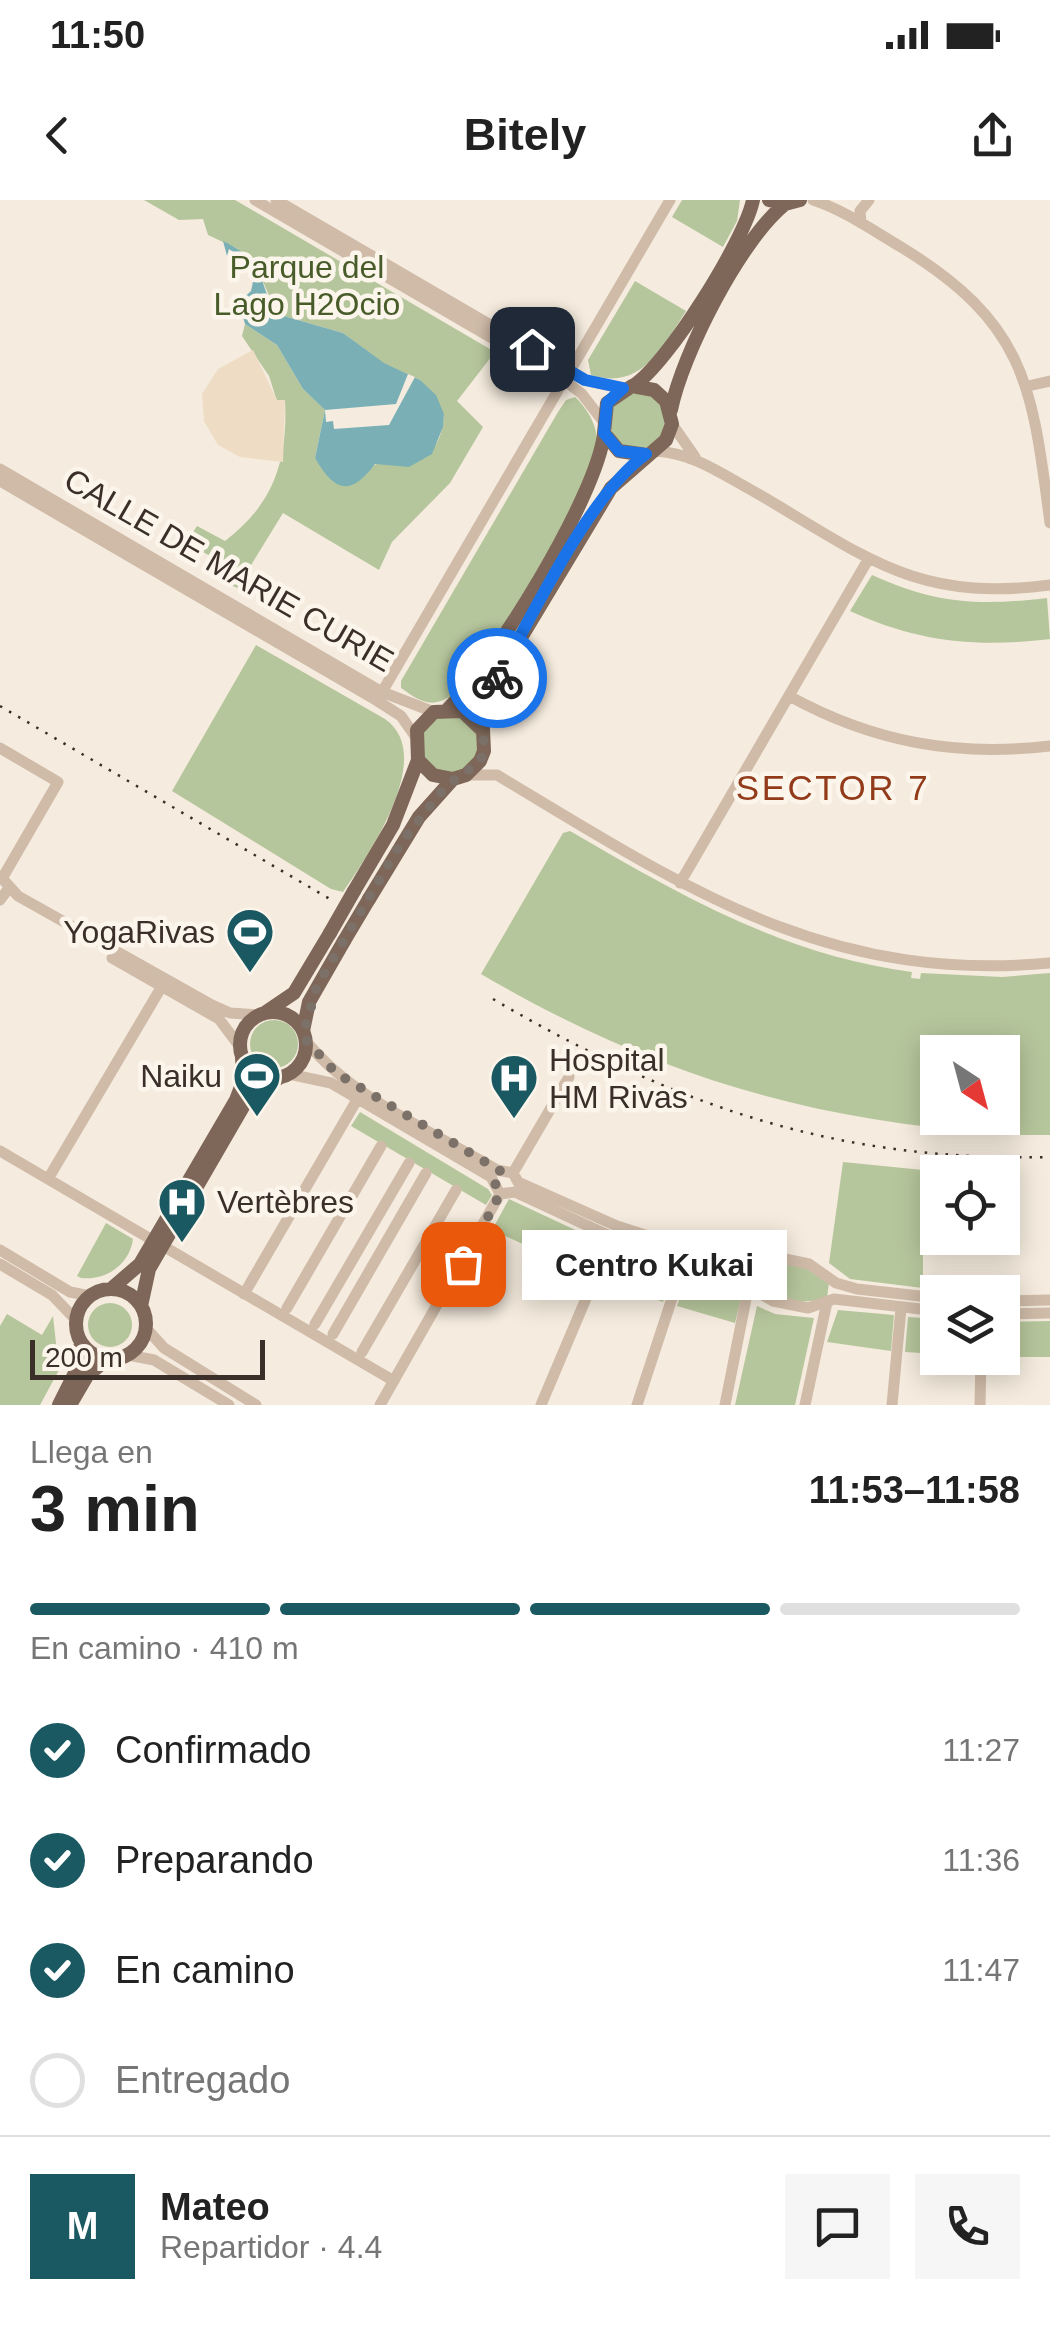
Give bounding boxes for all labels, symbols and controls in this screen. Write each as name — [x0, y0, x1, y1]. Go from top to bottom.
text: 11:50 — [50, 14, 145, 56]
icon: back — [30, 108, 85, 163]
icon: share — [965, 108, 1020, 163]
text: Bitely — [464, 109, 586, 160]
park label: Parque del Lago H2Ocio — [214, 249, 400, 322]
pin — [490, 307, 575, 392]
icon: home — [505, 322, 560, 377]
street label: CALLE DE MARIE CURIE — [58, 461, 400, 679]
courier — [447, 628, 547, 728]
icon: bike — [470, 651, 525, 706]
district label: SECTOR 7 — [736, 768, 930, 807]
sports icon: YogaRivas — [224, 906, 276, 974]
place label: YogaRivas — [63, 914, 215, 950]
north arrow — [920, 1035, 1020, 1135]
map controls — [920, 1035, 1020, 1375]
place label: Hospital HM Rivas — [549, 1042, 688, 1115]
sports icon: Naiku — [231, 1050, 283, 1118]
hospital icon: Hospital HM Rivas — [488, 1052, 540, 1120]
place label: Naiku — [140, 1058, 222, 1094]
button: locate — [920, 1155, 1020, 1255]
hospital icon: Vertèbres — [156, 1176, 208, 1244]
place label: Vertèbres — [217, 1184, 354, 1220]
pin — [421, 1222, 506, 1307]
callout: Centro Kukai — [523, 1229, 788, 1299]
icon: bag — [436, 1237, 491, 1292]
text: Centro Kukai — [555, 1247, 754, 1283]
button: layers — [920, 1275, 1020, 1375]
scale bar — [30, 1335, 265, 1380]
text: 200 m — [45, 1342, 123, 1373]
text: Llega en — [30, 1434, 153, 1470]
text: 11:53–11:58 — [809, 1469, 1020, 1511]
text: 3 min — [30, 1472, 200, 1545]
text: En camino · 410 m — [30, 1630, 299, 1666]
icon: check — [30, 1723, 85, 1778]
text: Confirmado — [115, 1729, 311, 1771]
text: 11:27 — [942, 1732, 1020, 1768]
icon: check — [30, 1833, 85, 1888]
text: Preparando — [115, 1839, 314, 1881]
text: 11:36 — [942, 1842, 1020, 1878]
icon: check — [30, 1943, 85, 1998]
text: En camino — [115, 1949, 295, 1991]
text: 11:47 — [942, 1952, 1020, 1988]
text: Entregado — [115, 2059, 290, 2101]
button: chat — [785, 2174, 890, 2279]
button: phone — [915, 2174, 1020, 2279]
text: Mateo — [160, 2186, 270, 2228]
text: M — [67, 2205, 98, 2247]
text: Repartidor · 4.4 — [160, 2229, 382, 2265]

